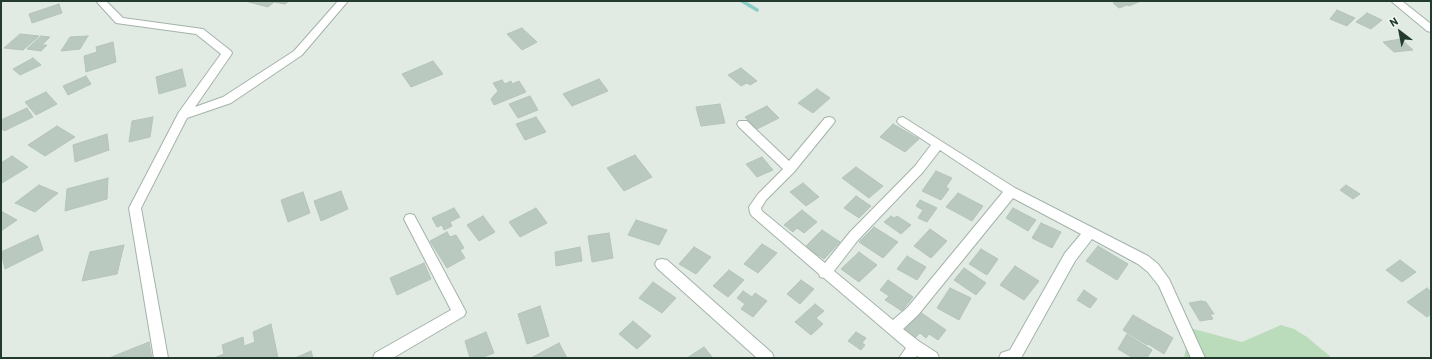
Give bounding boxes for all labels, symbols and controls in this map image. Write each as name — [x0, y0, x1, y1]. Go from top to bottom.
north arrow — [1380, 12, 1420, 52]
text: N — [1387, 14, 1400, 29]

